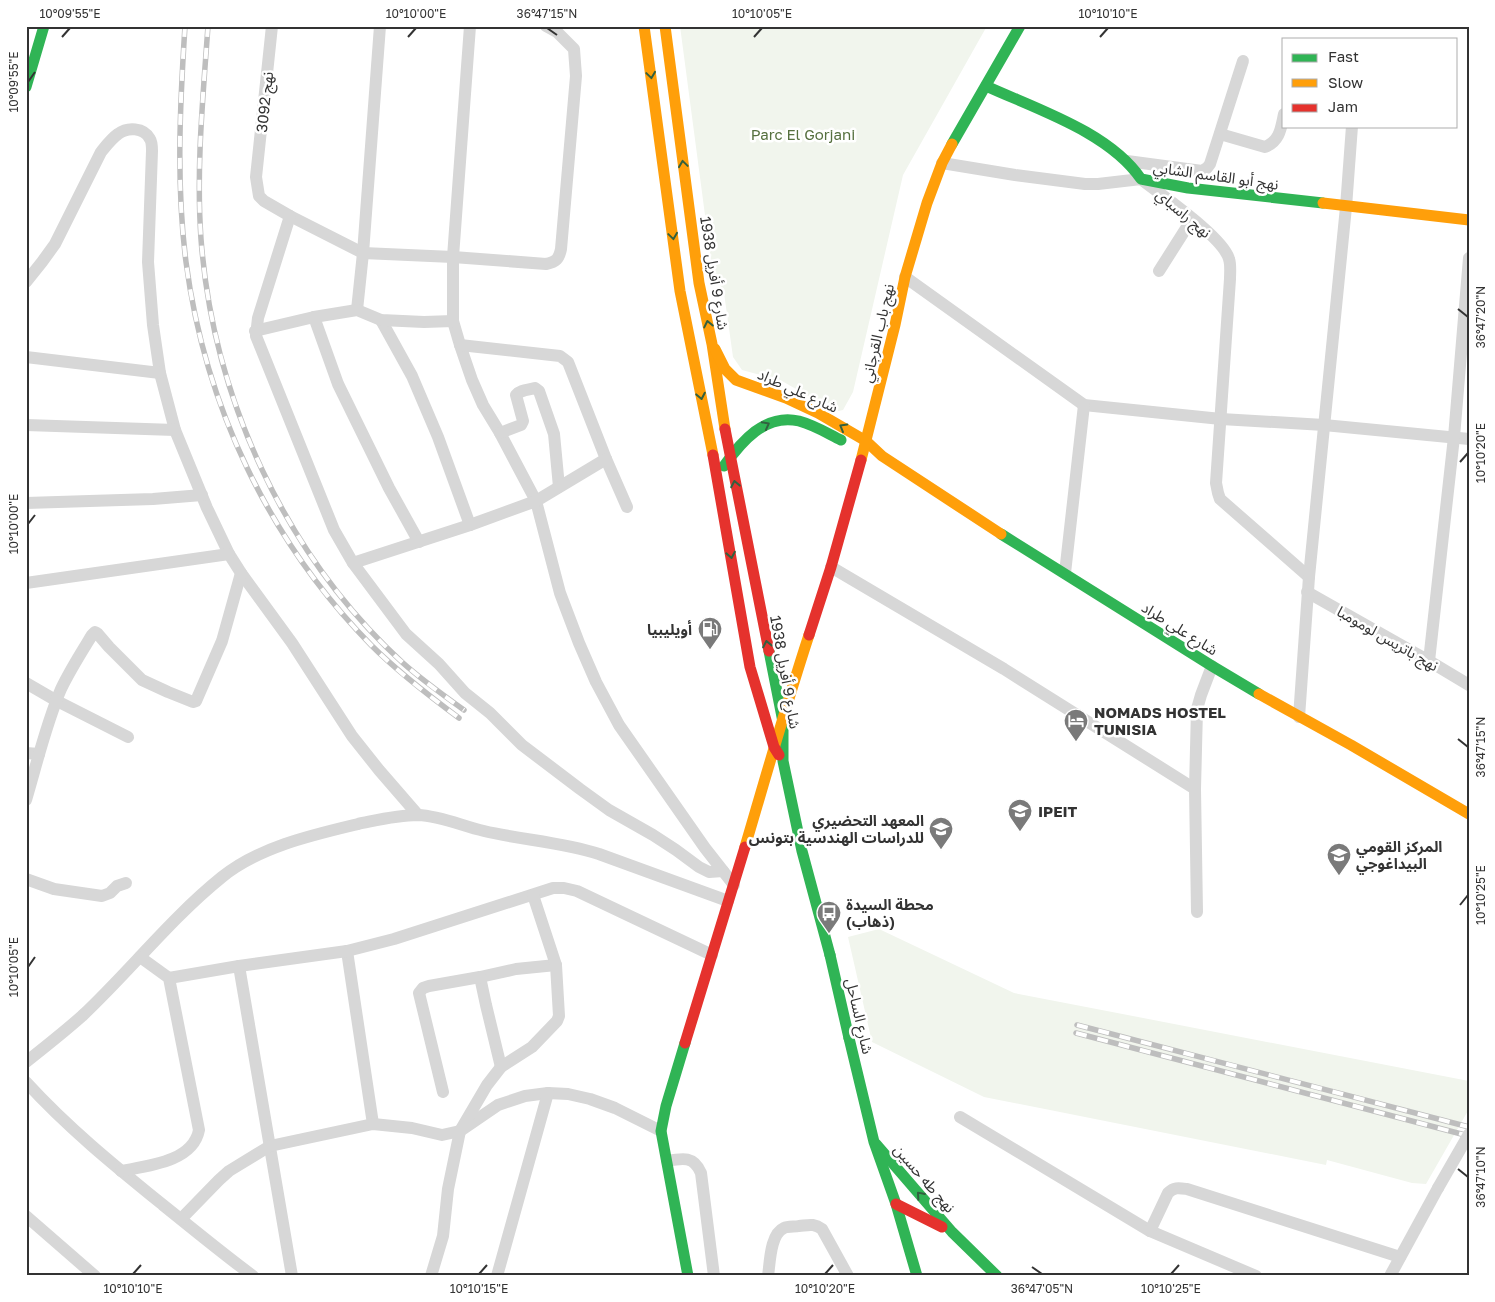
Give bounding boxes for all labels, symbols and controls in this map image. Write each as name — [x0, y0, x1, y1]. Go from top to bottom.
text: 10°09'55"E — [39, 6, 101, 21]
text: 10°10'00"E — [386, 6, 446, 21]
text: 36°47'15"N — [517, 6, 577, 21]
text: 10°10'05"E — [732, 6, 792, 21]
text: 10°10'10"E — [1078, 6, 1138, 21]
legend — [1282, 38, 1458, 128]
text: Fast — [1328, 47, 1359, 65]
text: 10°09'55"E — [6, 51, 21, 113]
street label: نهج 3092 — [252, 71, 280, 134]
one-way arrow — [645, 71, 656, 79]
text: Slow — [1328, 73, 1363, 91]
text: Jam — [1328, 97, 1358, 115]
park label: Parc El Gorjani — [751, 125, 855, 143]
street label: نهج أبو القاسم الشابي — [1152, 157, 1280, 197]
one-way arrow — [679, 159, 689, 168]
street label: نهج راسباي — [1150, 185, 1215, 244]
street label: شارع 9 أفريل 1938 — [693, 215, 733, 332]
one-way arrow — [667, 232, 678, 240]
street label: نهج باب القرجاني — [857, 282, 901, 385]
text: 36°47'20"N — [1473, 286, 1488, 348]
one-way arrow — [703, 320, 714, 329]
street label: شارع علي طراد — [753, 364, 841, 420]
one-way arrow — [695, 391, 706, 400]
one-way arrow — [761, 422, 770, 432]
text: 10°10'20"E — [1473, 423, 1488, 483]
one-way arrow — [839, 424, 848, 434]
one-way arrow — [730, 480, 741, 489]
text: 10°10'00"E — [6, 494, 21, 554]
one-way arrow — [725, 551, 735, 560]
street label: شارع علي طراد — [1137, 598, 1222, 662]
street label: نهج باتريس لومومبا — [1332, 602, 1442, 678]
street label: شارع 9 أفريل 1938 — [763, 614, 805, 731]
fuel station icon: أويليبيا — [697, 616, 723, 650]
place label: أويليبيا — [647, 620, 692, 639]
one-way arrow — [762, 639, 772, 648]
place label: NOMADS HOSTEL TUNISIA — [1094, 703, 1226, 738]
hotel icon: NOMADS HOSTEL TUNISIA — [1063, 708, 1089, 742]
text: 36°47'15"N — [1473, 717, 1488, 777]
school or university icon: IPEIT — [1007, 798, 1033, 832]
place label: IPEIT — [1038, 802, 1078, 820]
place label: المعهد التحضيري للدراسات الهندسية بتونس — [749, 811, 924, 847]
school or university icon: المعهد التحضيري للدراسات الهندسية بتونس — [928, 816, 954, 850]
place label: المركز القومي البيداغوجي — [1356, 837, 1442, 875]
school or university icon: المركز القومي البيداغوجي — [1326, 842, 1352, 876]
text: 10°10'25"E — [1473, 865, 1488, 925]
place label: محطة السيدة (ذهاب) — [846, 895, 934, 930]
bus stop icon: محطة السيدة (ذهاب) — [816, 900, 842, 934]
text: 10°10'05"E — [6, 937, 21, 997]
street label: شارع الساحل — [839, 976, 878, 1057]
street label: نهج طه حسين — [887, 1140, 959, 1218]
text: 36°47'10"N — [1473, 1146, 1488, 1208]
one-way arrow — [916, 1191, 925, 1200]
text: 10°10'10"E — [103, 1281, 163, 1296]
text: 10°10'15"E — [450, 1281, 508, 1296]
text: 10°10'20"E — [795, 1281, 855, 1296]
text: 36°47'05"N — [1011, 1281, 1073, 1296]
text: 10°10'25"E — [1141, 1281, 1201, 1296]

